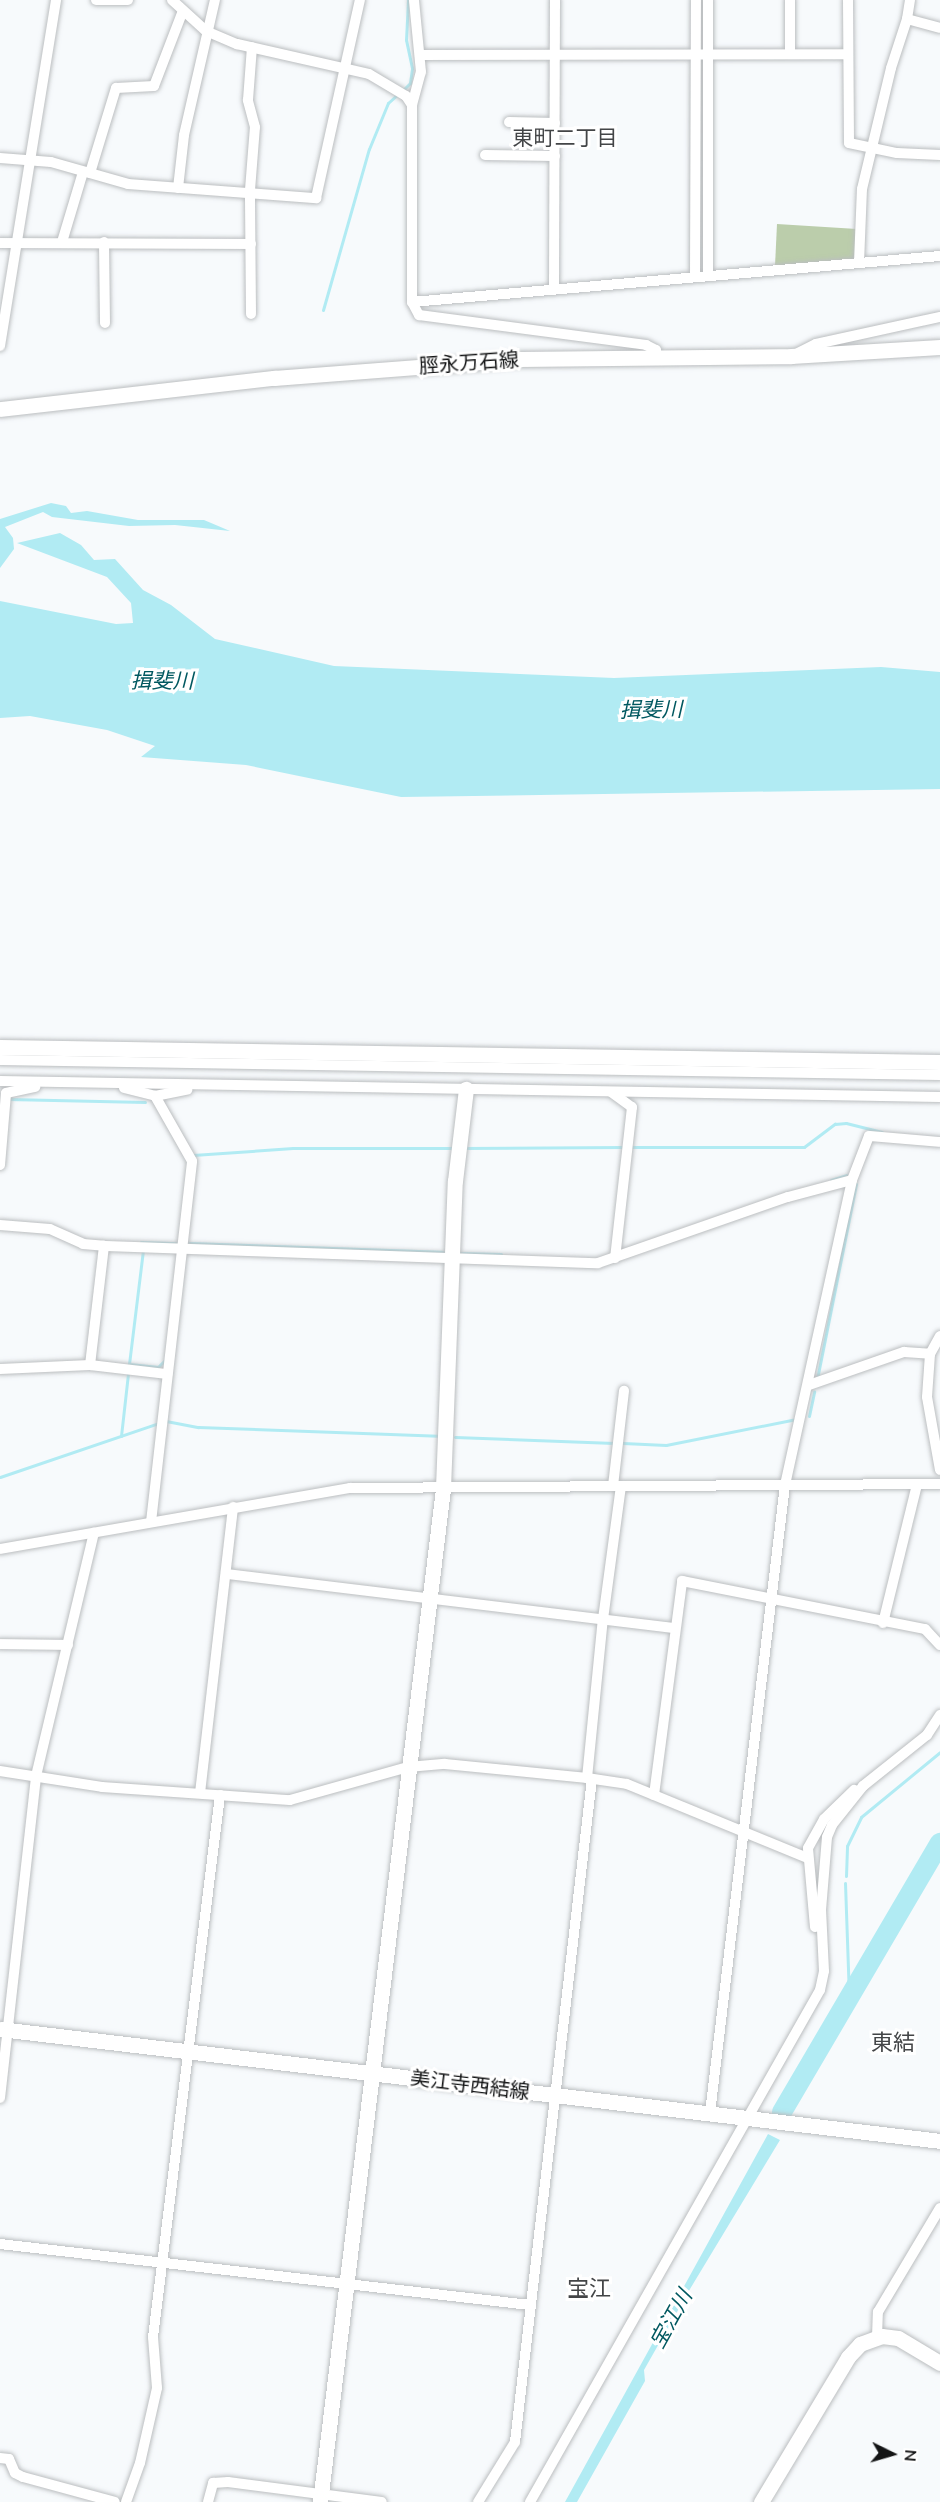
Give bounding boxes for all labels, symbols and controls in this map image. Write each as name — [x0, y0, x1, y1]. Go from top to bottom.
district label: 東町二丁目 — [513, 125, 617, 151]
street label: 脛永万石線 — [418, 348, 520, 378]
water label: 揖斐川 — [131, 668, 193, 694]
water label: 揖斐川 — [619, 697, 683, 723]
district label: 東結 — [871, 2031, 915, 2057]
street label: 美江寺西結線 — [409, 2066, 531, 2104]
district label: 宝江 — [567, 2277, 611, 2303]
water label: 宝江川 — [645, 2285, 697, 2353]
north arrow — [862, 2424, 922, 2484]
text: N — [898, 2449, 921, 2462]

